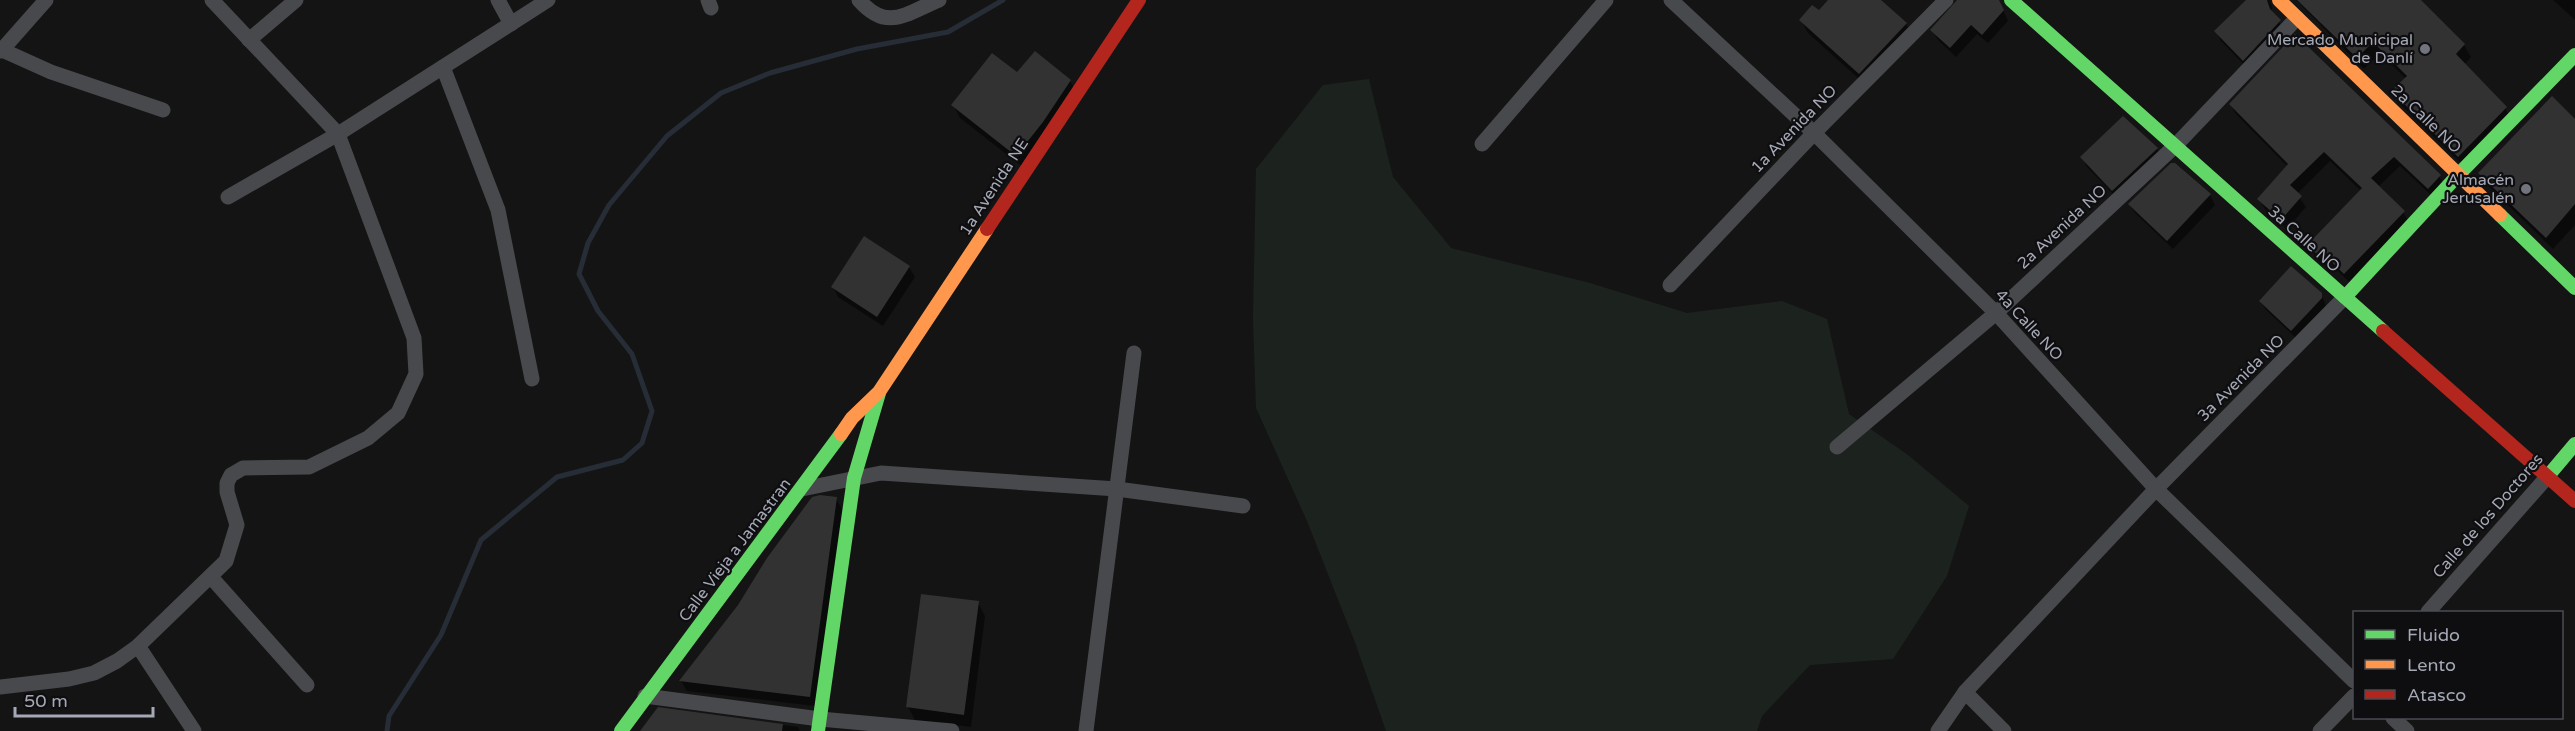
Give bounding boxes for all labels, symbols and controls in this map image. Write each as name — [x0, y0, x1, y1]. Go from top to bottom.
place label: Mercado Municipal de Danlí — [2267, 30, 2413, 68]
marker: Mercado Municipal de Danlí — [2418, 42, 2432, 56]
street label: 2a Calle NO — [2387, 80, 2465, 158]
street label: 1a Avenida NO — [1747, 81, 1841, 177]
street label: 1a Avenida NE — [955, 135, 1033, 239]
place label: Almacén Jerusalén — [2442, 170, 2514, 208]
street label: 2a Avenida NO — [2013, 181, 2111, 273]
marker: Almacén Jerusalén — [2519, 182, 2533, 196]
street label: 3a Calle NO — [2264, 201, 2344, 277]
street label: 4a Calle NO — [1991, 285, 2067, 365]
street label: 3a Avenida NO — [2193, 330, 2289, 426]
street label: Calle de los Doctores — [2428, 450, 2548, 582]
street label: Calle Vieja a Jamastran — [675, 474, 795, 626]
legend — [2353, 611, 2563, 719]
text: Fluido — [2407, 624, 2460, 646]
text: Lento — [2407, 654, 2456, 676]
scale bar — [15, 680, 153, 718]
text: Atasco — [2407, 684, 2466, 706]
text: 50 m — [24, 690, 68, 712]

